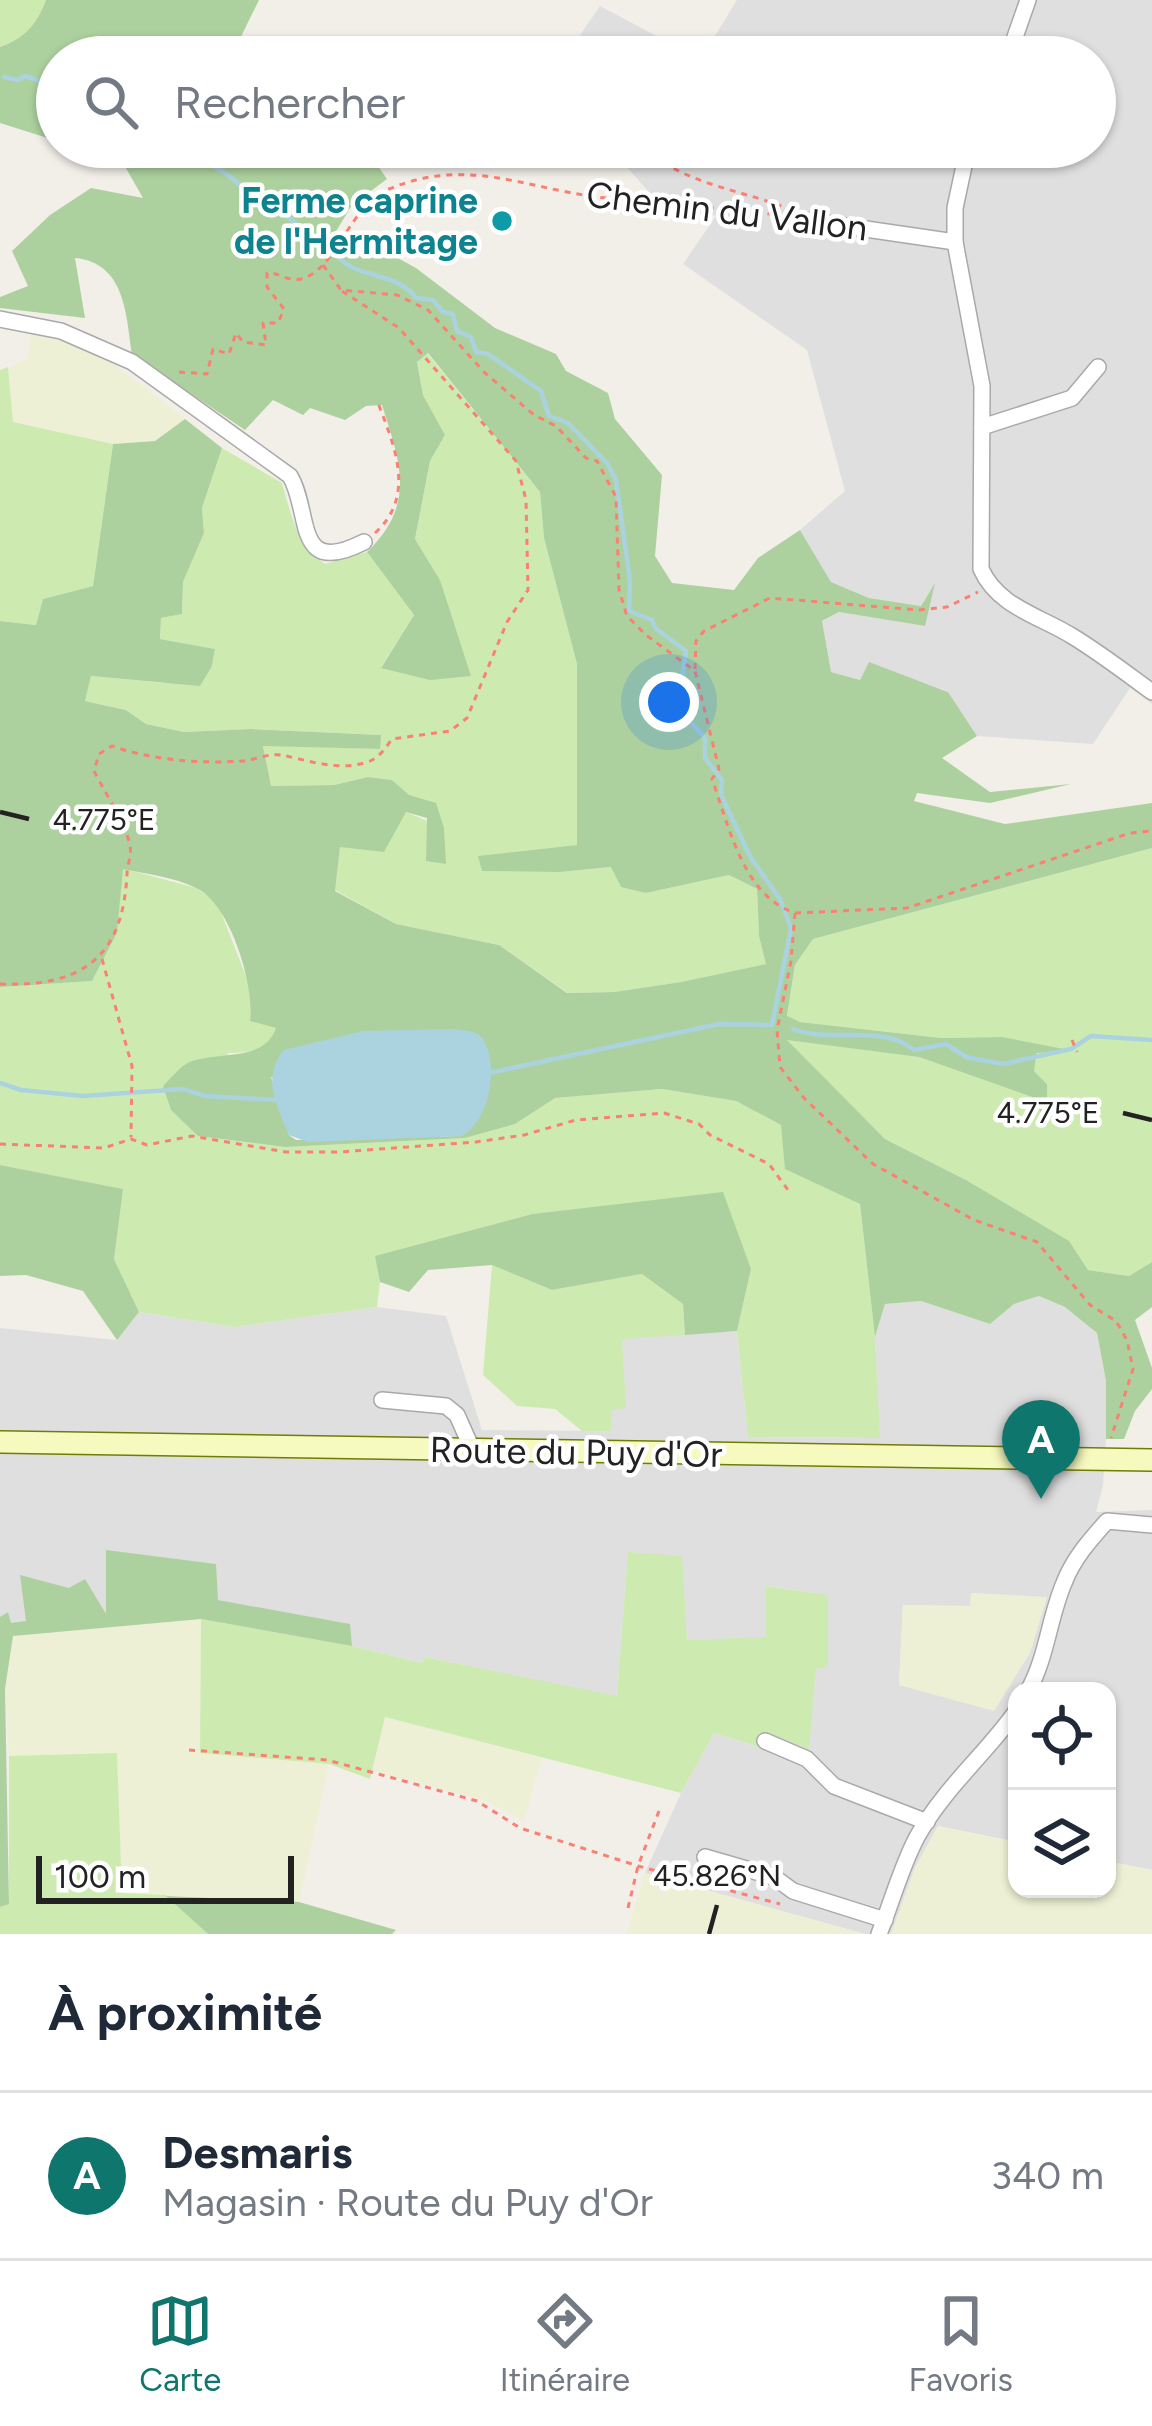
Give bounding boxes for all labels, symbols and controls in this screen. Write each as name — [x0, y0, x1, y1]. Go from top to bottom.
search box — [36, 36, 1116, 168]
icon: search — [78, 69, 144, 135]
text: Rechercher — [174, 75, 405, 129]
street label: Chemin du Vallon — [584, 172, 870, 250]
place label: Ferme caprine de l'Hermitage — [234, 179, 478, 263]
marker: Ferme caprine de l'Hermitage — [489, 208, 515, 234]
your location — [639, 672, 699, 732]
text: 4.775°E — [52, 801, 156, 838]
text: 4.775°E — [996, 1094, 1100, 1131]
pin: A — [1002, 1400, 1080, 1499]
street label: Route du Puy d'Or — [429, 1428, 723, 1476]
map controls — [1008, 1682, 1116, 1898]
button: locate — [1008, 1682, 1116, 1790]
button: layers — [1008, 1790, 1116, 1898]
scale bar — [36, 1850, 294, 1903]
text: 100 m — [54, 1857, 146, 1896]
text: 45.826°N — [653, 1857, 781, 1894]
text: À proximité — [48, 1982, 322, 2043]
text: Desmaris — [162, 2125, 352, 2179]
text: A — [73, 2152, 101, 2199]
text: 340 m — [991, 2152, 1104, 2199]
text: Magasin · Route du Puy d'Or — [162, 2179, 653, 2226]
tab: Carte — [139, 2288, 221, 2399]
tab: Itinéraire — [500, 2288, 630, 2399]
tab: Favoris — [908, 2288, 1013, 2399]

